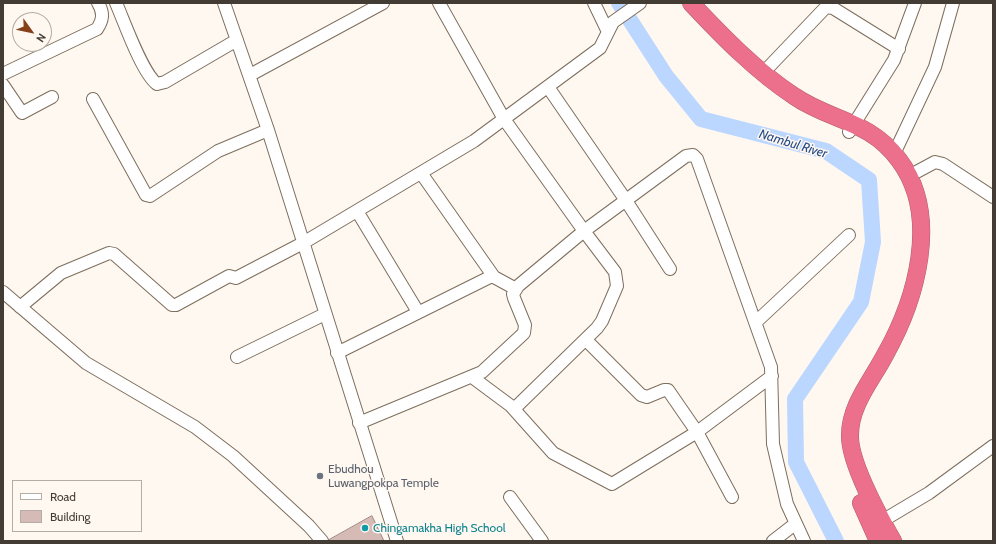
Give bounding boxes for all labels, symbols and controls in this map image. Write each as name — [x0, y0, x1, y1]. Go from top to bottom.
north arrow — [12, 12, 52, 52]
text: N — [33, 31, 49, 45]
water label: Nambul River — [757, 126, 829, 162]
place label: Ebudhou Luwangpokpa Temple — [328, 462, 439, 490]
marker: Ebudhou Luwangpokpa Temple — [315, 471, 325, 481]
legend — [12, 480, 142, 532]
text: Road — [50, 489, 76, 504]
text: Building — [50, 509, 91, 524]
place label: Chingamakha High School — [373, 521, 506, 535]
marker: Chingamakha High School — [360, 523, 370, 533]

